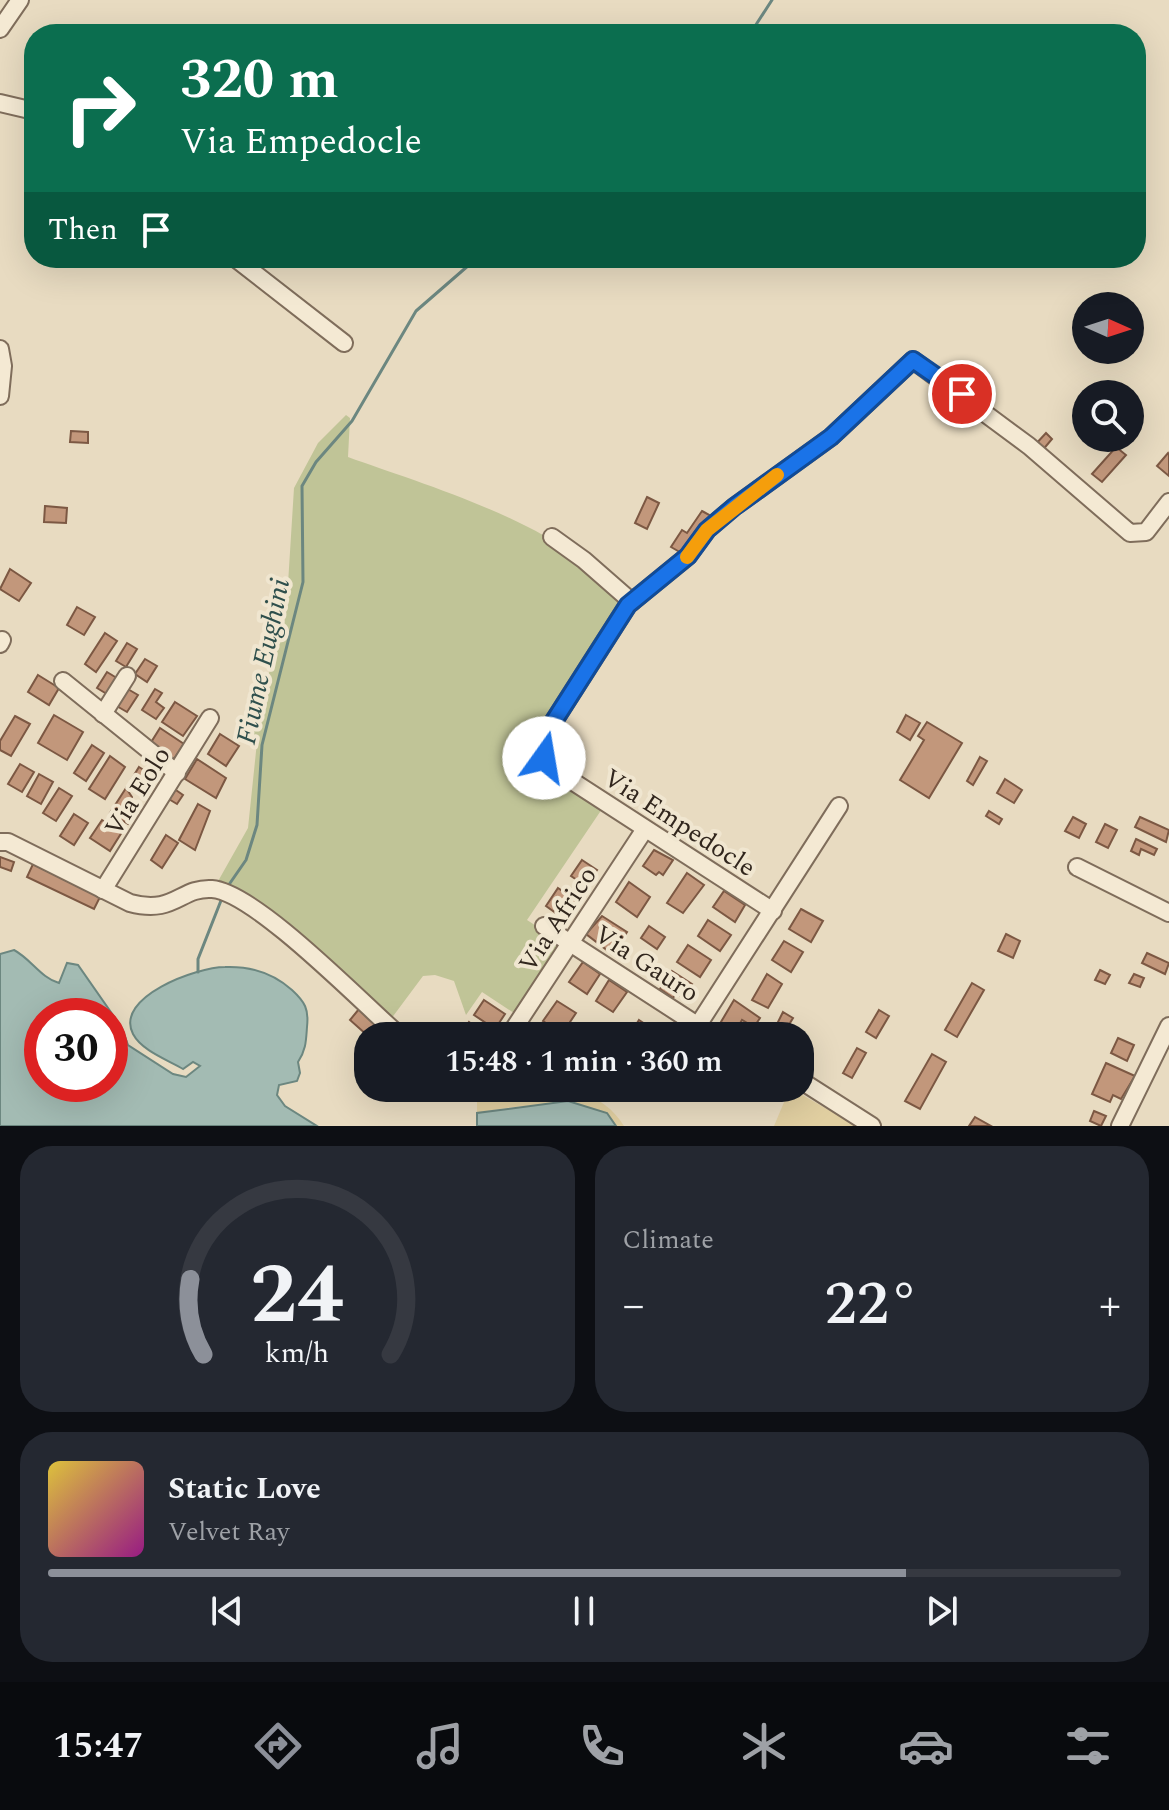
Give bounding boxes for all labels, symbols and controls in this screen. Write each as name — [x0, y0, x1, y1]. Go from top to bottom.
text: 320 m — [180, 38, 339, 123]
icon: right — [48, 56, 152, 160]
text: Via Empedocle — [180, 115, 422, 170]
text: Then — [48, 207, 118, 253]
icon: arrive — [134, 208, 178, 252]
north arrow — [1072, 292, 1144, 364]
map controls — [1072, 292, 1144, 452]
pin — [928, 360, 996, 428]
icon: arrive — [940, 372, 984, 416]
button: search — [1072, 380, 1144, 452]
water label: Fiume Eughini — [225, 574, 302, 748]
position arrow — [502, 716, 586, 800]
street label: Via Eolo — [95, 739, 181, 844]
street label: Via Empedocle — [595, 758, 764, 887]
street label: Via Africo — [509, 859, 607, 981]
street label: Via Gauro — [586, 915, 707, 1013]
speed limit sign: 30 — [24, 998, 128, 1102]
text: 15:48 · 1 min · 360 m — [445, 1039, 723, 1085]
text: Climate — [623, 1220, 714, 1260]
text: 24 — [251, 1233, 344, 1360]
text: 22° — [825, 1259, 919, 1351]
text: − — [623, 1272, 645, 1339]
text: + — [1099, 1272, 1121, 1339]
text: km/h — [265, 1332, 329, 1375]
text: Static Love — [168, 1466, 321, 1512]
text: Velvet Ray — [168, 1512, 289, 1552]
icon: previous — [205, 1589, 249, 1633]
icon: pause — [562, 1589, 606, 1633]
icon: next — [920, 1589, 964, 1633]
icon: directions — [250, 1718, 306, 1774]
icon: music — [412, 1718, 468, 1774]
icon: phone — [574, 1718, 630, 1774]
icon: climate — [736, 1718, 792, 1774]
icon: car — [898, 1718, 954, 1774]
icon: filters — [1060, 1718, 1116, 1774]
text: 15:47 — [53, 1719, 143, 1774]

